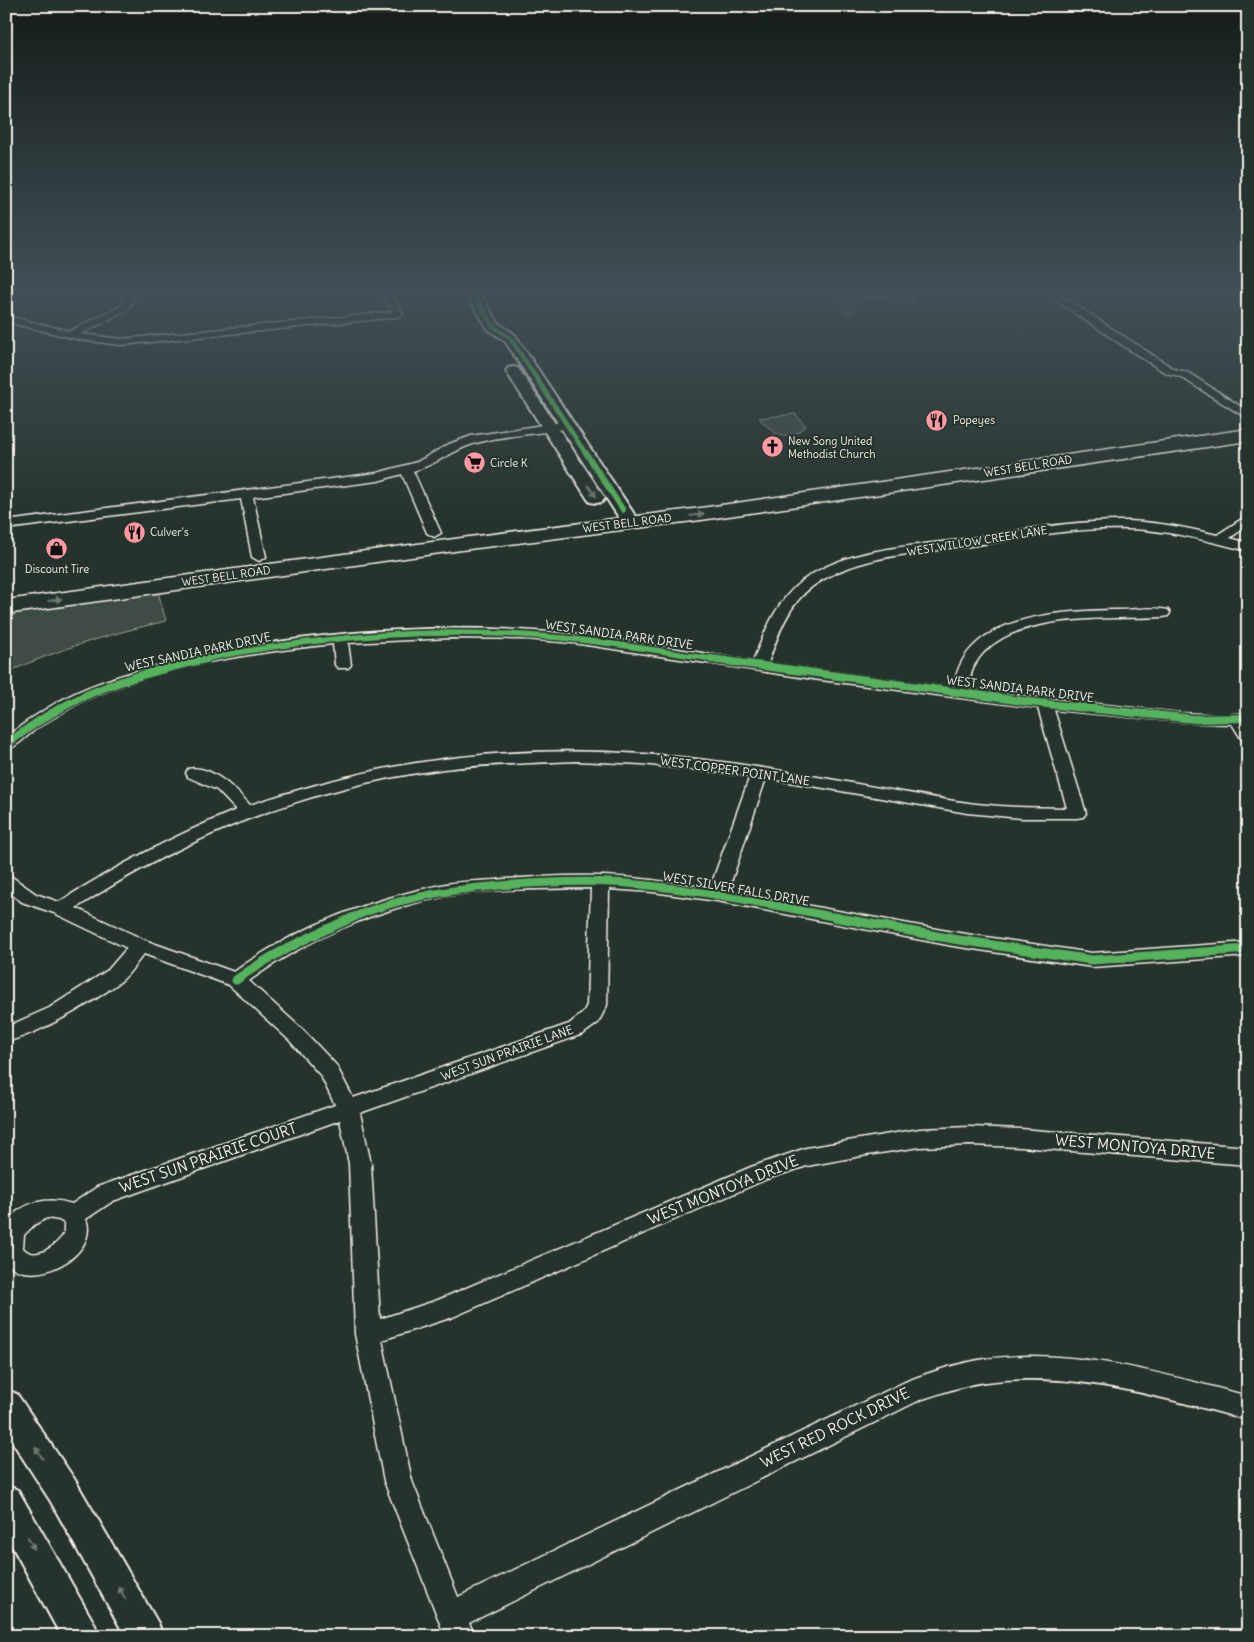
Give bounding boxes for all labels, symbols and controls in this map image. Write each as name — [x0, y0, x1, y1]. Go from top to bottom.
restaurant icon: Popeyes — [925, 408, 949, 432]
place label: Popeyes — [953, 413, 995, 427]
place label: New Song United Methodist Church — [788, 434, 876, 461]
church icon: New Song United Methodist Church — [760, 435, 784, 459]
supermarket icon: Circle K — [462, 451, 486, 475]
street label: WEST BELL ROAD — [983, 452, 1073, 480]
place label: Circle K — [490, 456, 528, 470]
one-way arrow — [587, 484, 596, 498]
street label: WEST BELL ROAD — [582, 511, 672, 535]
one-way arrow — [689, 511, 705, 519]
restaurant icon: Culver's — [122, 520, 146, 544]
street label: WEST WILLOW CREEK LANE — [906, 523, 1048, 559]
place label: Culver's — [150, 525, 189, 539]
shop icon: Discount Tire — [45, 536, 69, 560]
place label: Discount Tire — [25, 562, 89, 576]
street label: WEST BELL ROAD — [181, 563, 271, 589]
one-way arrow — [47, 596, 63, 604]
street label: WEST SANDIA PARK DRIVE — [544, 617, 694, 652]
street label: WEST SANDIA PARK DRIVE — [124, 629, 272, 674]
street label: WEST SANDIA PARK DRIVE — [945, 672, 1095, 705]
street label: WEST COPPER POINT LANE — [659, 753, 811, 788]
street label: WEST SILVER FALLS DRIVE — [662, 868, 811, 909]
street label: WEST SUN PRAIRIE LANE — [439, 1022, 575, 1083]
street label: WEST SUN PRAIRIE COURT — [117, 1118, 299, 1197]
street label: WEST MONTOYA DRIVE — [1054, 1130, 1216, 1163]
street label: WEST MONTOYA DRIVE — [645, 1151, 801, 1228]
street label: WEST RED ROCK DRIVE — [757, 1383, 913, 1472]
one-way arrow — [34, 1446, 43, 1460]
one-way arrow — [27, 1535, 35, 1550]
one-way arrow — [117, 1586, 126, 1599]

